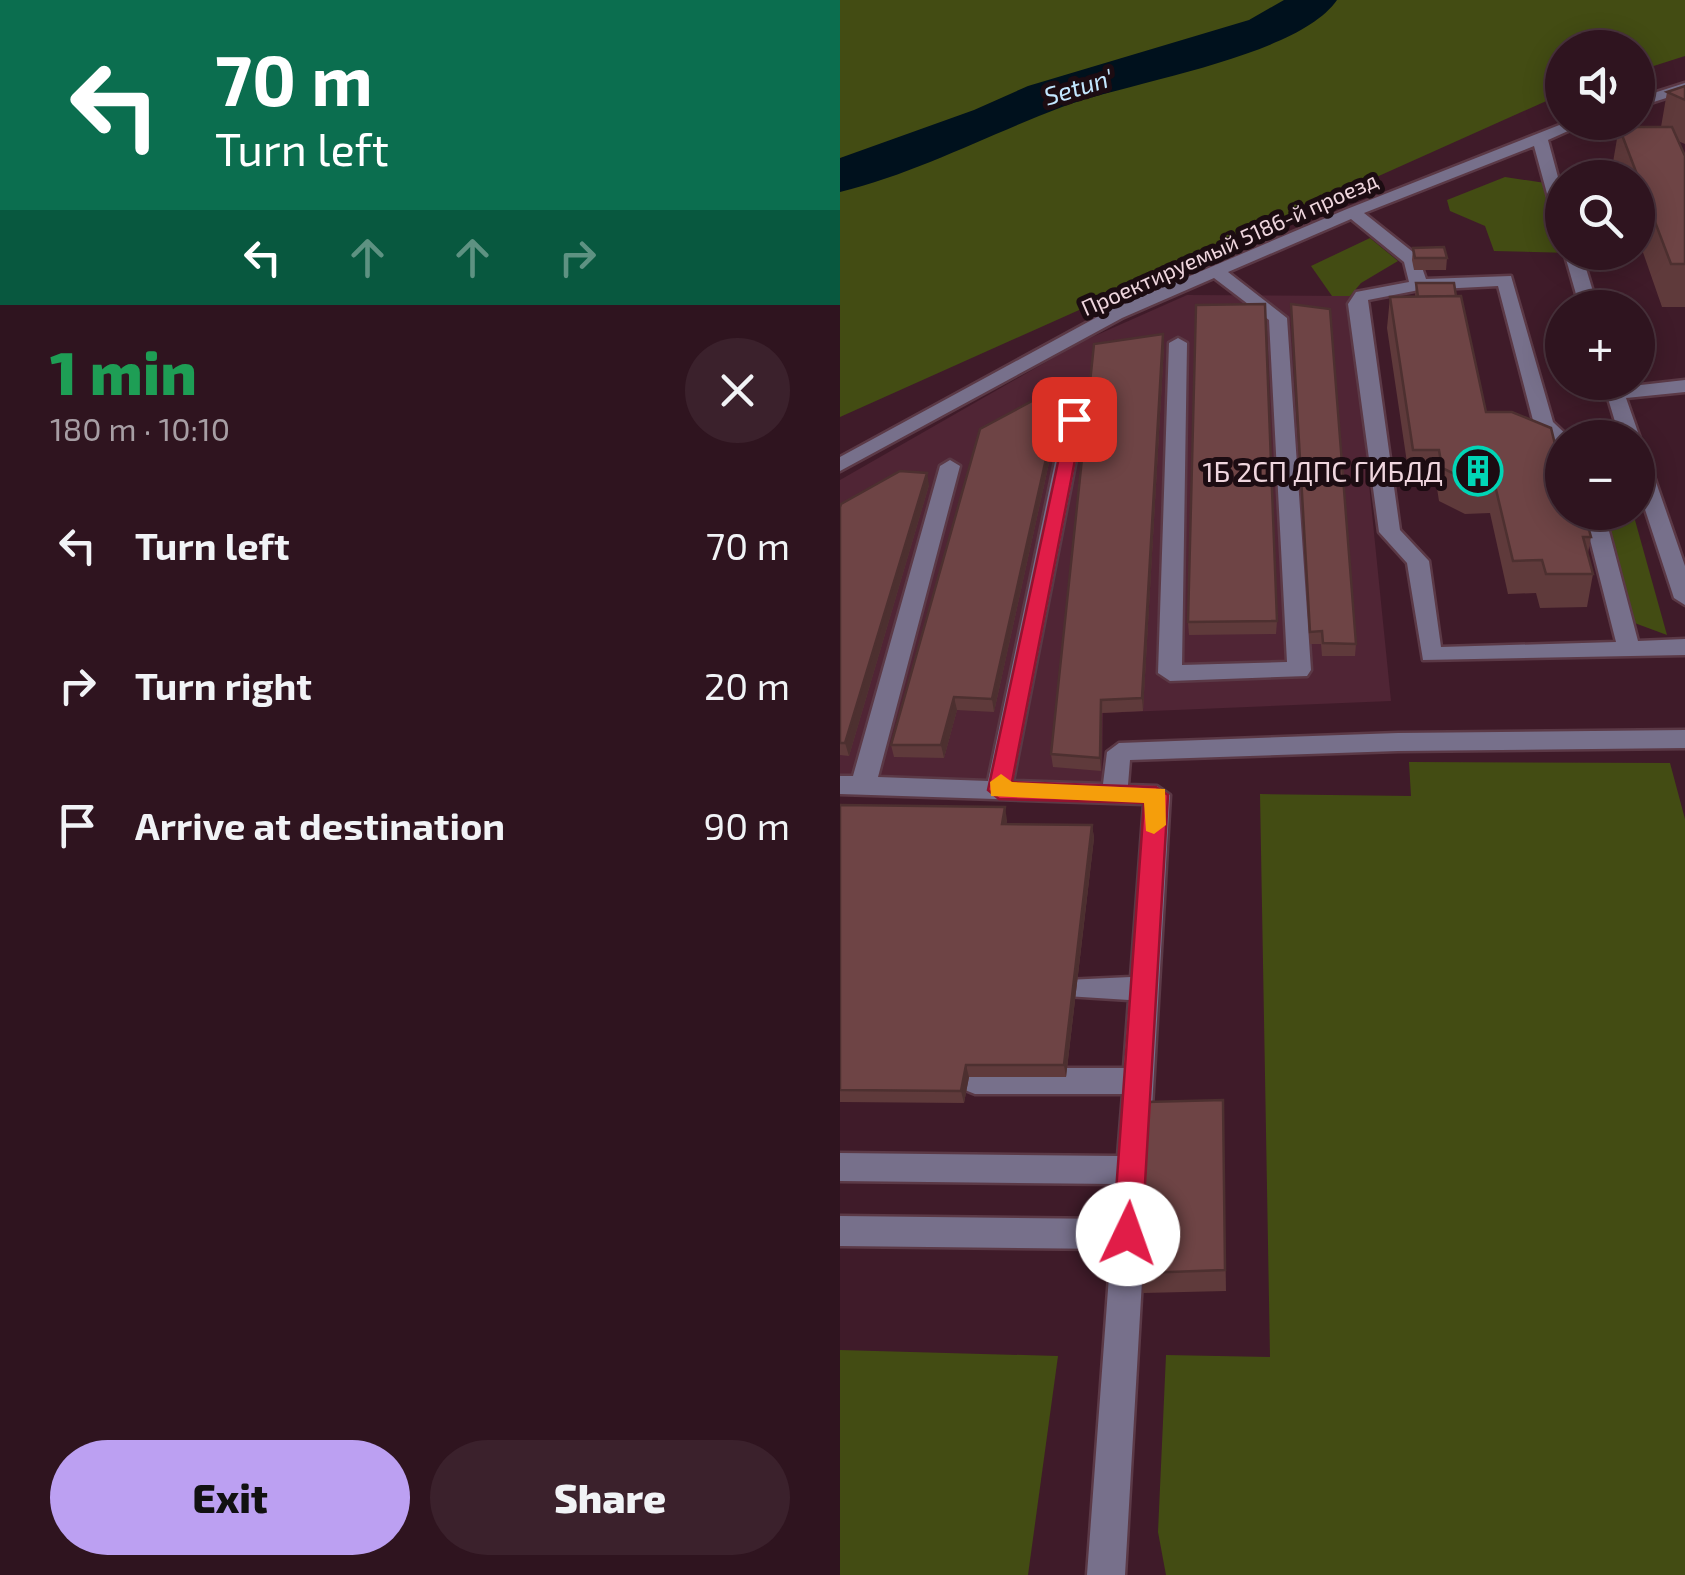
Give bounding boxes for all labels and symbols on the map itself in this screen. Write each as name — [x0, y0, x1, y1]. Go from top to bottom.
water label: Setun' — [1040, 61, 1116, 111]
street label: Проектируемый 5186-й проезд — [1077, 166, 1382, 321]
pin — [1032, 377, 1117, 462]
building icon: 1Б 2СП ДПС ГИБДД — [1452, 445, 1504, 497]
place label: 1Б 2СП ДПС ГИБДД — [1202, 454, 1443, 488]
position arrow — [1076, 1182, 1180, 1286]

